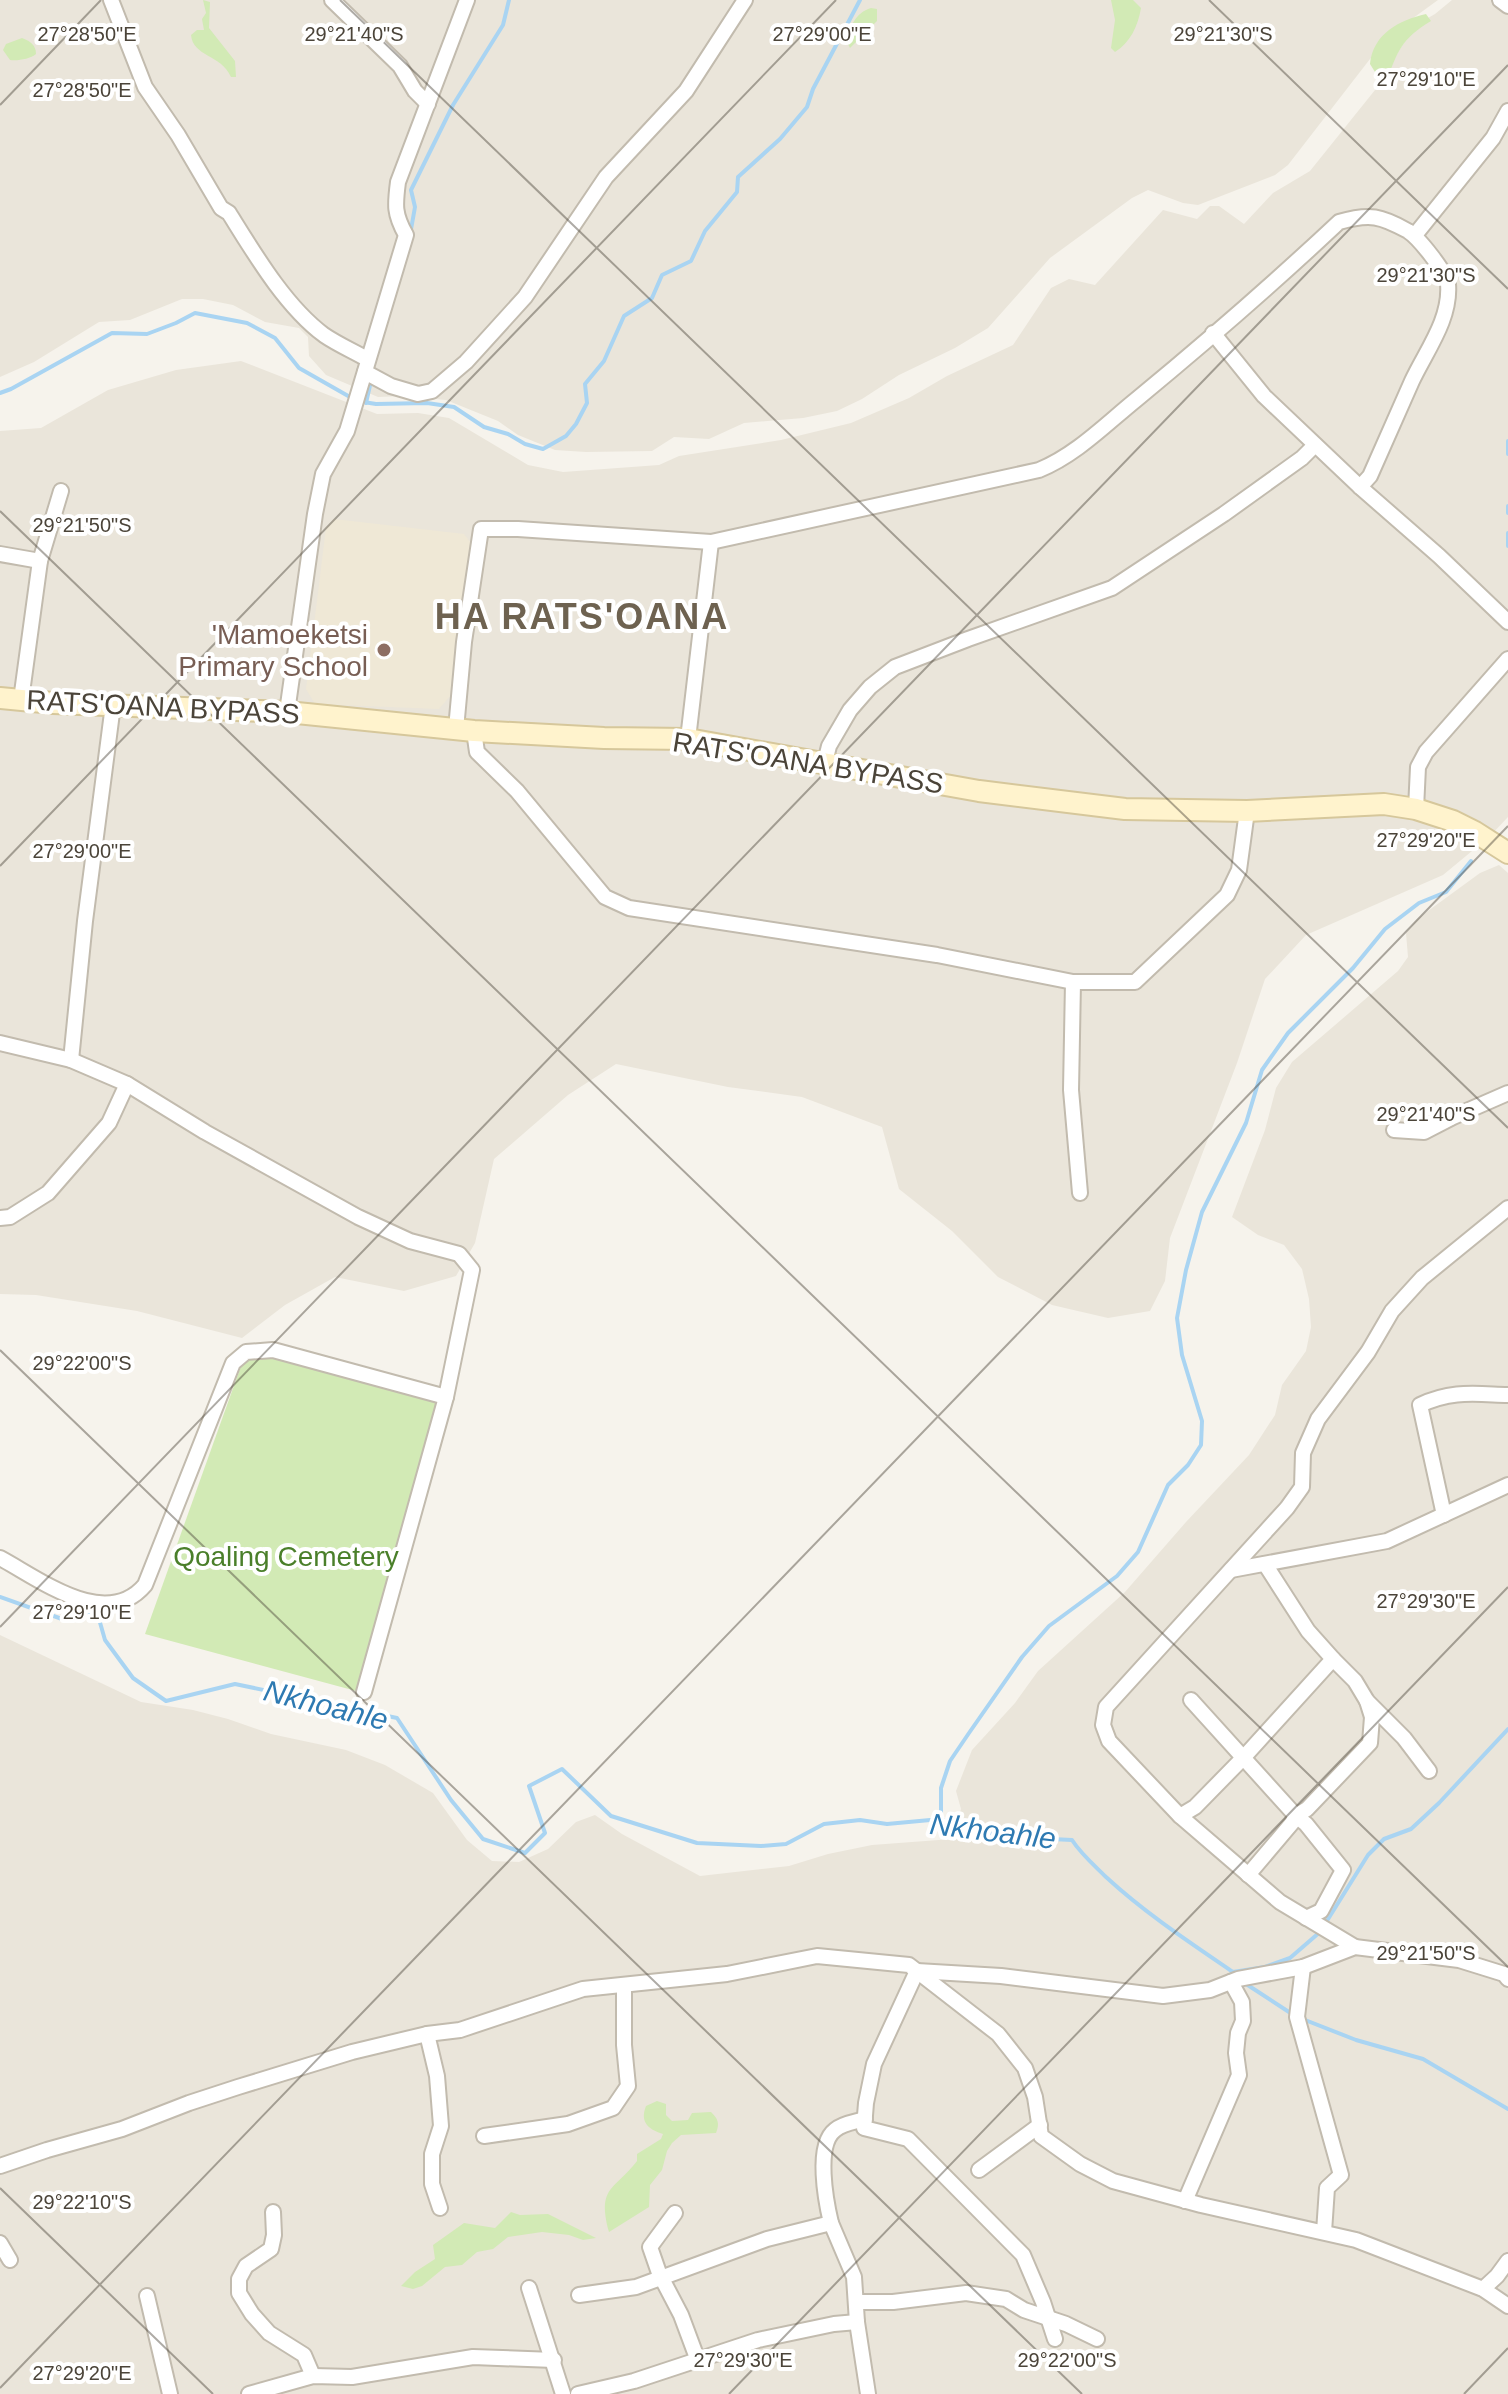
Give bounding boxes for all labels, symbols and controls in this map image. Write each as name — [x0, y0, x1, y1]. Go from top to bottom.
text: 27°28'50"E — [38, 23, 137, 45]
text: 29°21'40"S — [305, 23, 404, 45]
text: 27°29'00"E — [773, 23, 872, 45]
text: 29°21'30"S — [1174, 23, 1273, 45]
text: 27°29'10"E — [1377, 68, 1476, 90]
text: 27°28'50"E — [33, 79, 132, 101]
text: 29°21'30"S — [1377, 264, 1476, 286]
text: 29°21'50"S — [33, 514, 132, 536]
district label: HA RATS'OANA — [435, 596, 729, 637]
place label: 'Mamoeketsi Primary School — [178, 619, 368, 682]
marker: 'Mamoeketsi Primary School — [375, 641, 393, 659]
street label: RATS'OANA BYPASS — [26, 684, 300, 730]
street label: RATS'OANA BYPASS — [671, 726, 945, 800]
text: 27°29'20"E — [1377, 829, 1476, 851]
text: 27°29'00"E — [33, 840, 132, 862]
text: 29°21'40"S — [1377, 1103, 1476, 1125]
text: 29°22'00"S — [33, 1352, 132, 1374]
park label: Qoaling Cemetery — [173, 1541, 399, 1572]
text: 27°29'30"E — [1377, 1590, 1476, 1612]
text: 27°29'10"E — [33, 1601, 132, 1623]
water label: Nkhoahle — [261, 1674, 391, 1736]
water label: Nkhoahle — [928, 1807, 1058, 1855]
text: 29°21'50"S — [1377, 1942, 1476, 1964]
text: 29°22'10"S — [33, 2191, 132, 2213]
text: 27°29'30"E — [694, 2349, 793, 2371]
text: 29°22'00"S — [1018, 2349, 1117, 2371]
text: 27°29'20"E — [33, 2362, 132, 2384]

